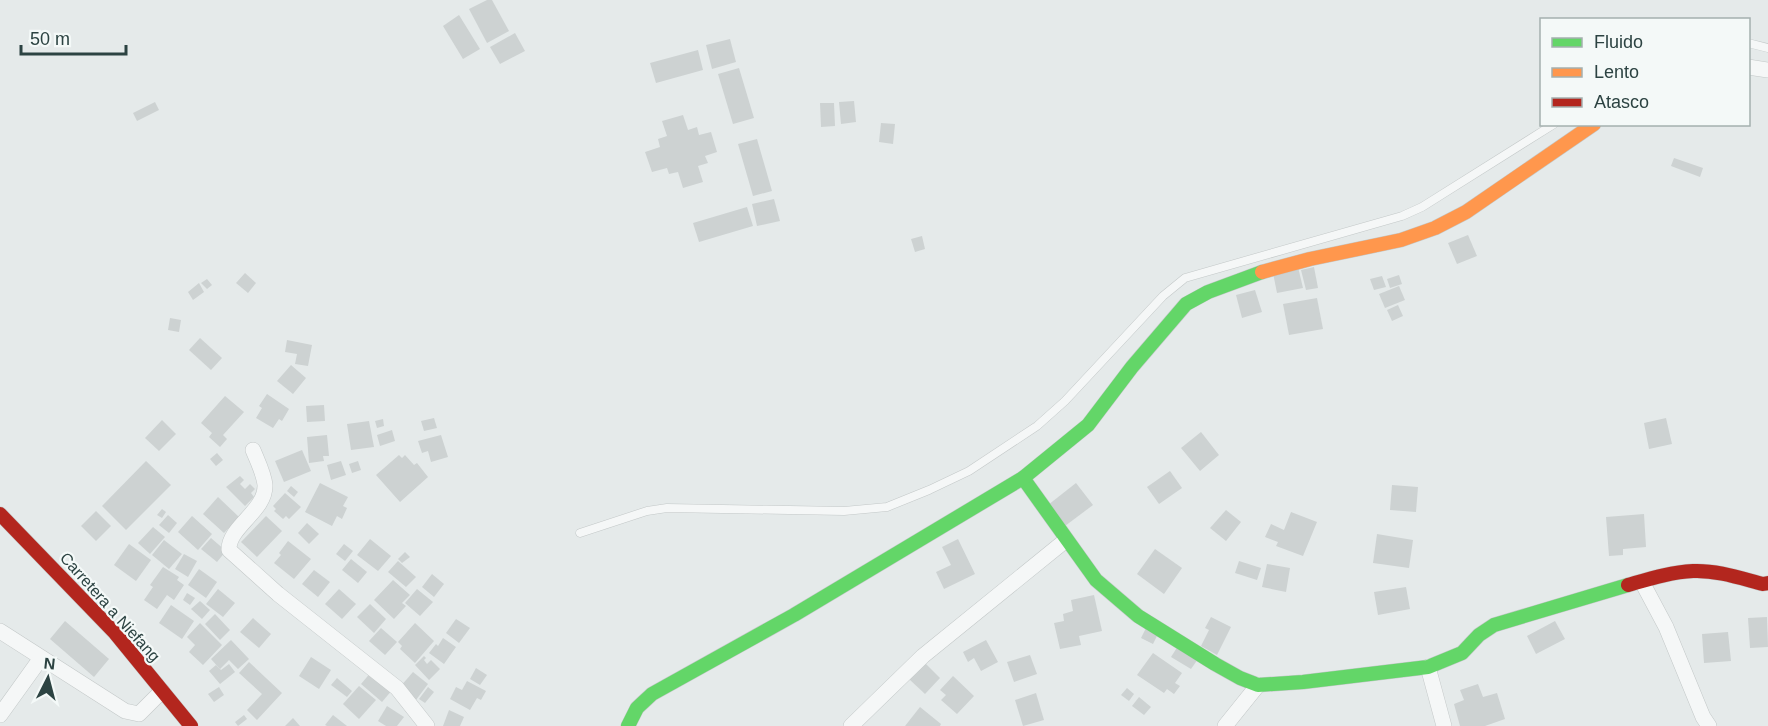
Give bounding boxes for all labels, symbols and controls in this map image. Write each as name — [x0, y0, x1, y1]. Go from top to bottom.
scale bar — [21, 18, 126, 56]
legend — [1540, 18, 1750, 126]
text: 50 m — [30, 29, 70, 49]
text: Fluido — [1594, 32, 1643, 52]
text: Lento — [1594, 62, 1639, 82]
text: Atasco — [1594, 92, 1649, 112]
street label: Carretera a Niefang — [57, 549, 163, 665]
north arrow — [18, 648, 78, 708]
text: N — [43, 655, 56, 673]

